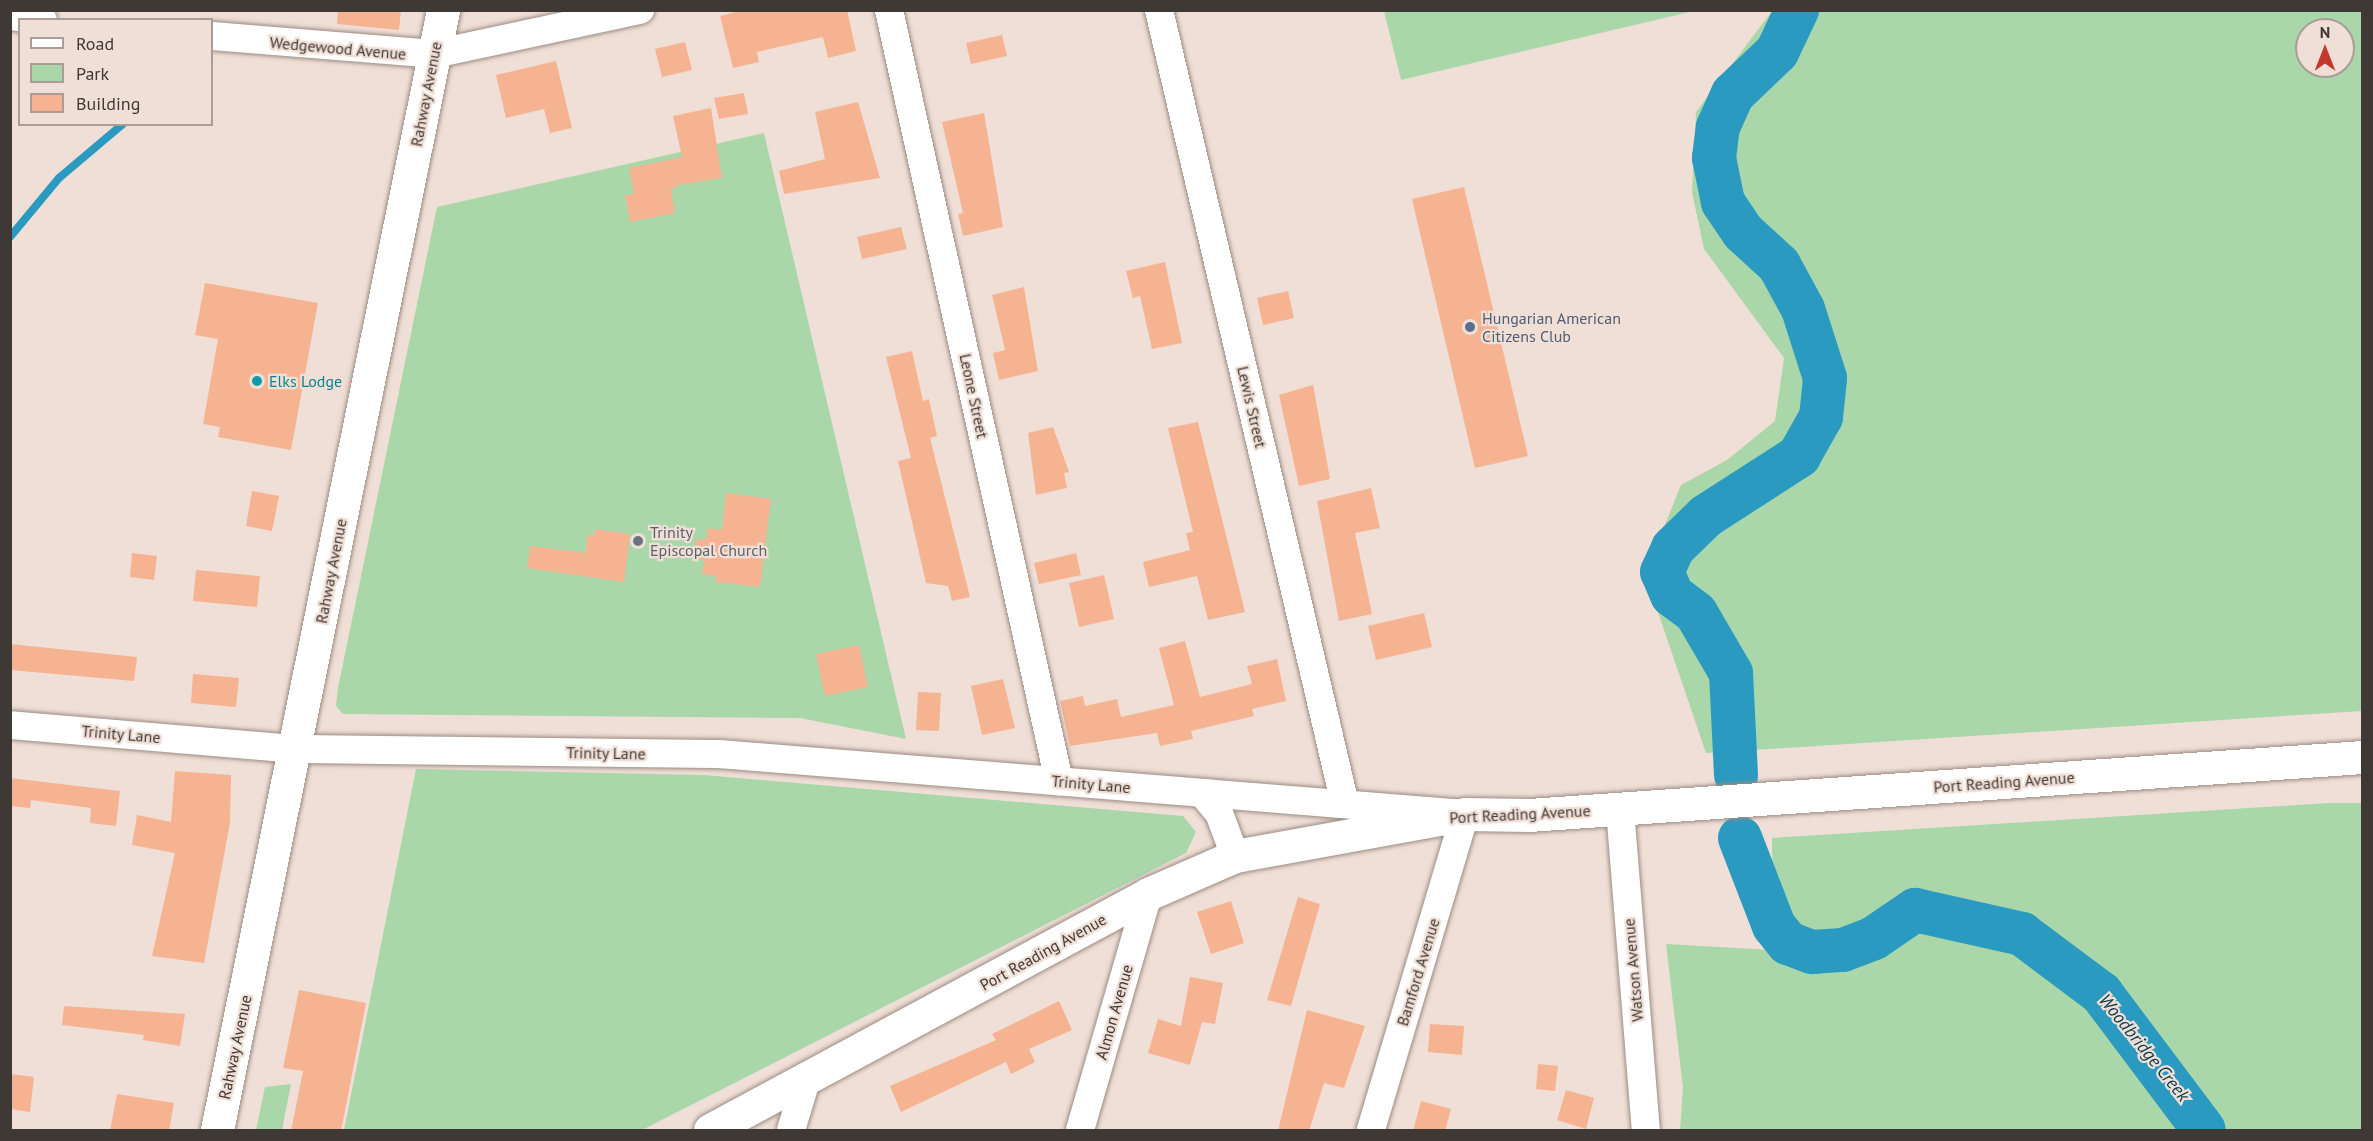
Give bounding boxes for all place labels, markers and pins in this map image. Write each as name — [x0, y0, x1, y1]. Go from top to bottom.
place label: Hungarian American Citizens Club — [1482, 308, 1621, 346]
marker: Hungarian American Citizens Club — [1463, 320, 1477, 334]
place label: Elks Lodge — [269, 371, 342, 391]
marker: Elks Lodge — [250, 374, 264, 388]
place label: Trinity Episcopal Church — [650, 522, 767, 560]
marker: Trinity Episcopal Church — [631, 534, 645, 548]

